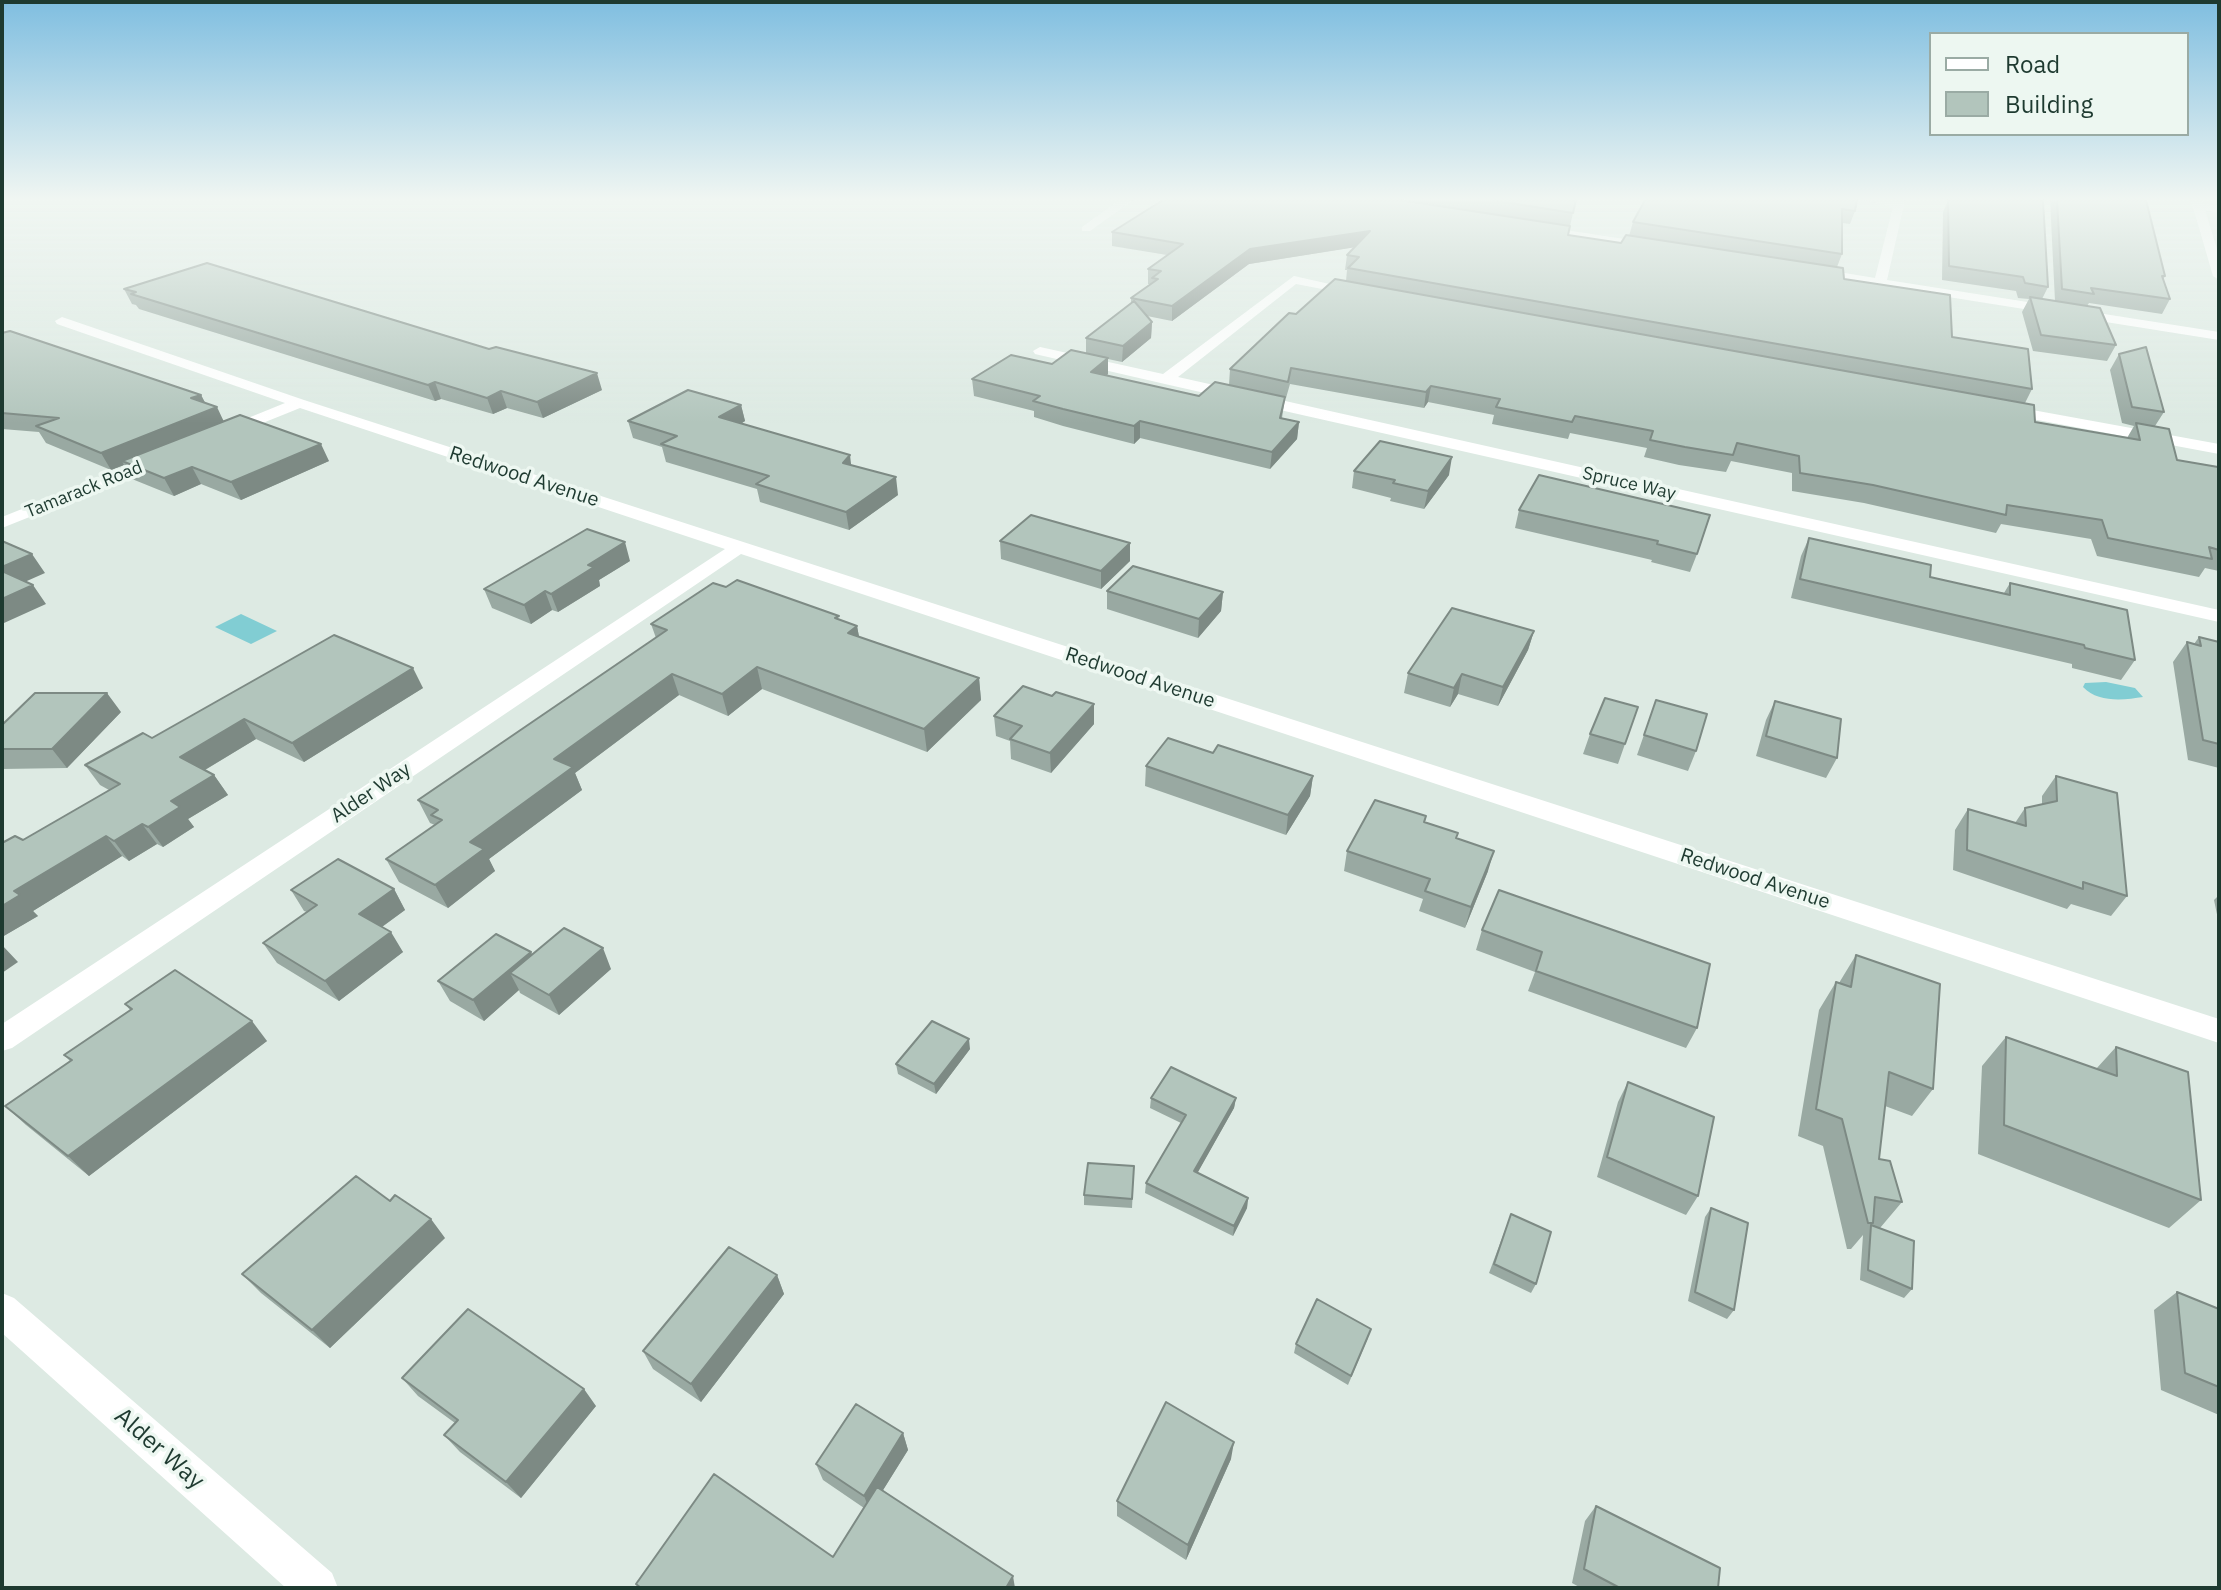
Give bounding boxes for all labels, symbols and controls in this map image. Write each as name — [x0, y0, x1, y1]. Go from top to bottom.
legend — [1929, 32, 2189, 136]
text: Road — [2005, 48, 2060, 80]
text: Building — [2005, 88, 2093, 120]
street label: Redwood Avenue — [446, 442, 602, 512]
street label: Tamarack Road — [22, 457, 146, 523]
street label: Spruce Way — [1580, 463, 1678, 505]
street label: Redwood Avenue — [1062, 643, 1218, 713]
street label: Alder Way — [327, 758, 415, 828]
street label: Redwood Avenue — [1677, 844, 1833, 914]
street label: Alder Way — [108, 1402, 210, 1496]

